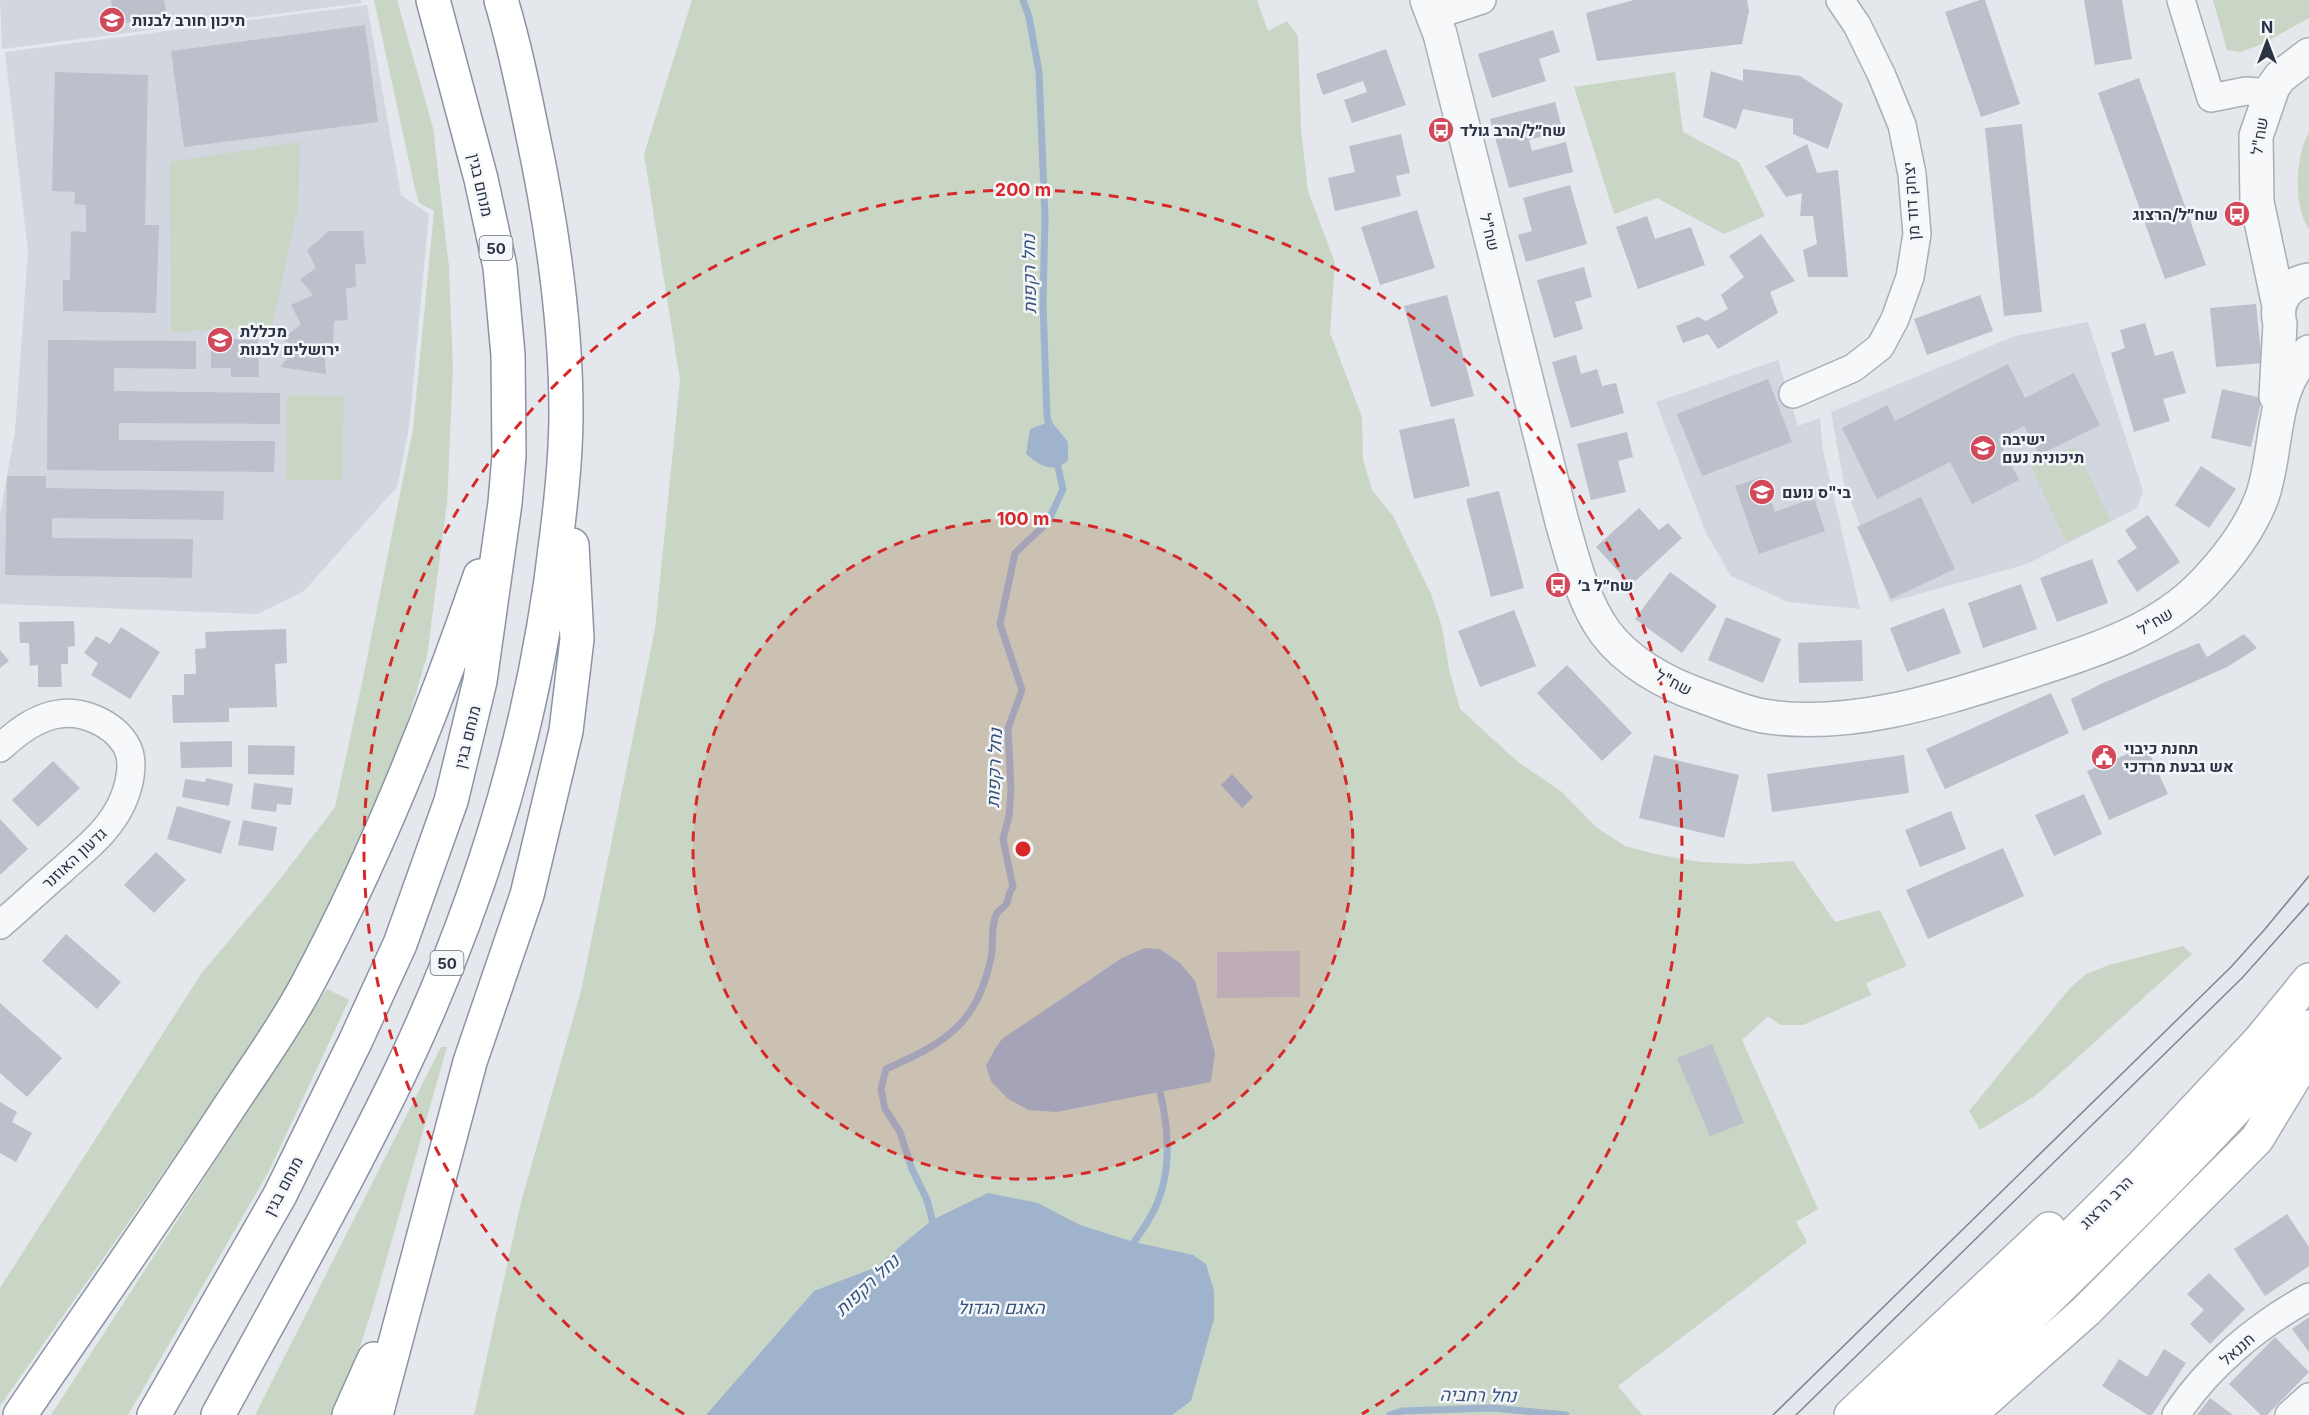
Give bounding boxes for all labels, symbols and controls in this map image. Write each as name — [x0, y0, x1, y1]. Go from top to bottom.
school or university icon: תיכון חורב לבנות — [97, 5, 127, 35]
place label: תיכון חורב לבנות — [132, 10, 245, 30]
north arrow — [2237, 12, 2297, 72]
text: N — [2261, 17, 2273, 37]
bus stop icon: שח״ל/הרב גולד — [1426, 115, 1456, 145]
street label: שח"ל — [2246, 116, 2272, 156]
place label: שח״ל/הרב גולד — [1460, 120, 1566, 140]
street label: מנחם בגין — [464, 151, 498, 219]
street label: יצחק דוד מן — [1898, 161, 1924, 241]
text: 200 m — [995, 179, 1051, 200]
bus stop icon: שח״ל/הרצוג — [2222, 199, 2252, 229]
place label: שח״ל/הרצוג — [2133, 204, 2218, 224]
street label: שח"ל — [1476, 211, 1504, 253]
water label: נחל רקפות — [1018, 233, 1040, 314]
road number: 50 — [480, 236, 512, 260]
place label: מכללת ירושלים לבנות — [240, 321, 340, 359]
school or university icon: מכללת ירושלים לבנות — [205, 325, 235, 355]
place label: ישיבה תיכונית נעם — [2002, 429, 2084, 467]
school or university icon: ישיבה תיכונית נעם — [1968, 433, 1998, 463]
school or university icon: בי"ס נועם — [1747, 477, 1777, 507]
place label: בי"ס נועם — [1782, 482, 1851, 502]
text: 100 m — [997, 508, 1049, 529]
bus stop icon: שח״ל ב׳ — [1543, 570, 1573, 600]
place label: שח״ל ב׳ — [1578, 575, 1634, 595]
street label: שח"ל — [2134, 603, 2176, 639]
street label: שח"ל — [1652, 664, 1696, 700]
street label: מנחם בגין — [450, 703, 484, 771]
water label: נחל רקפות — [982, 726, 1006, 808]
place label: תחנת כיבוי אש גבעת מרדכי — [2124, 738, 2234, 776]
public building icon: תחנת כיבוי אש גבעת מרדכי — [2089, 742, 2119, 772]
street label: גדעון האוזנר — [37, 823, 111, 893]
centre of rings — [1013, 839, 1033, 859]
road number: 50 — [430, 951, 464, 975]
street label: מנחם בגין — [259, 1153, 307, 1219]
street label: הרב הרצוג — [2075, 1171, 2137, 1233]
water label: נחל רקפות — [831, 1249, 904, 1320]
water label: האגם הגדול — [957, 1297, 1046, 1318]
street label: חננאל — [2215, 1328, 2259, 1370]
water label: נחל רחביה — [1439, 1384, 1518, 1406]

